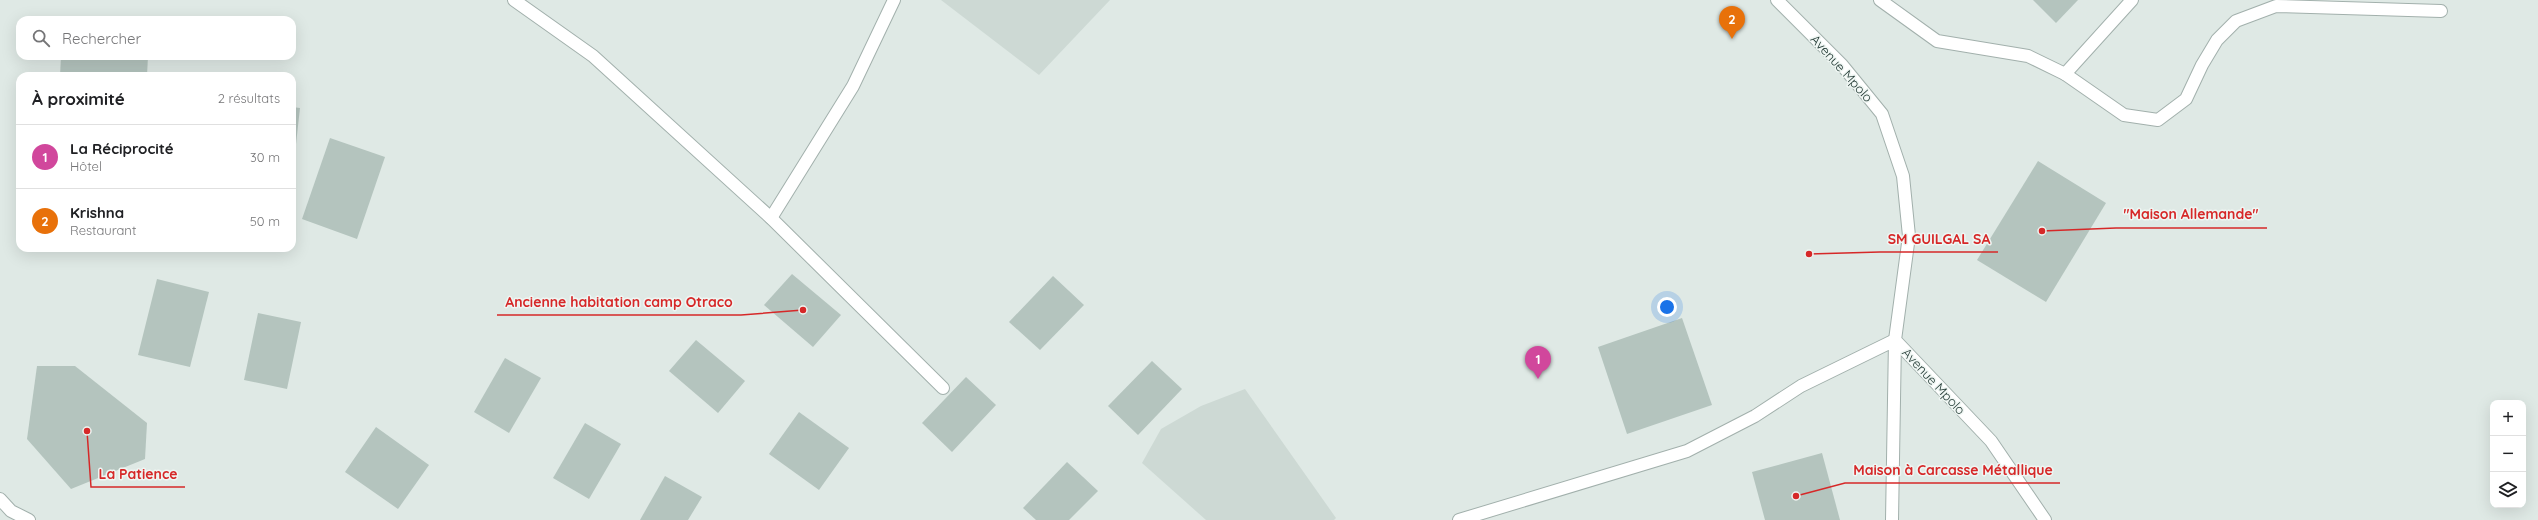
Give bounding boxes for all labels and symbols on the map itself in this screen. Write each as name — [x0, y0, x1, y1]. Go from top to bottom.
pin: 2 — [1719, 6, 1745, 39]
street label: Avenue Mpolo — [1808, 31, 1877, 105]
callout: "Maison Allemande" — [2116, 202, 2267, 228]
text: "Maison Allemande" — [2123, 205, 2259, 223]
callout: SM GUILGAL SA — [1880, 226, 1998, 252]
text: SM GUILGAL SA — [1888, 230, 1990, 248]
callout: Ancienne habitation camp Otraco — [497, 289, 741, 315]
text: Ancienne habitation camp Otraco — [505, 293, 733, 311]
your location — [1657, 297, 1677, 317]
street label: Avenue Mpolo — [1899, 344, 1969, 418]
pin: 1 — [1525, 346, 1551, 379]
callout: Maison à Carcasse Métallique — [1845, 457, 2060, 483]
callout: La Patience — [91, 461, 185, 487]
text: Maison à Carcasse Métallique — [1853, 461, 2053, 479]
text: La Patience — [99, 465, 177, 483]

